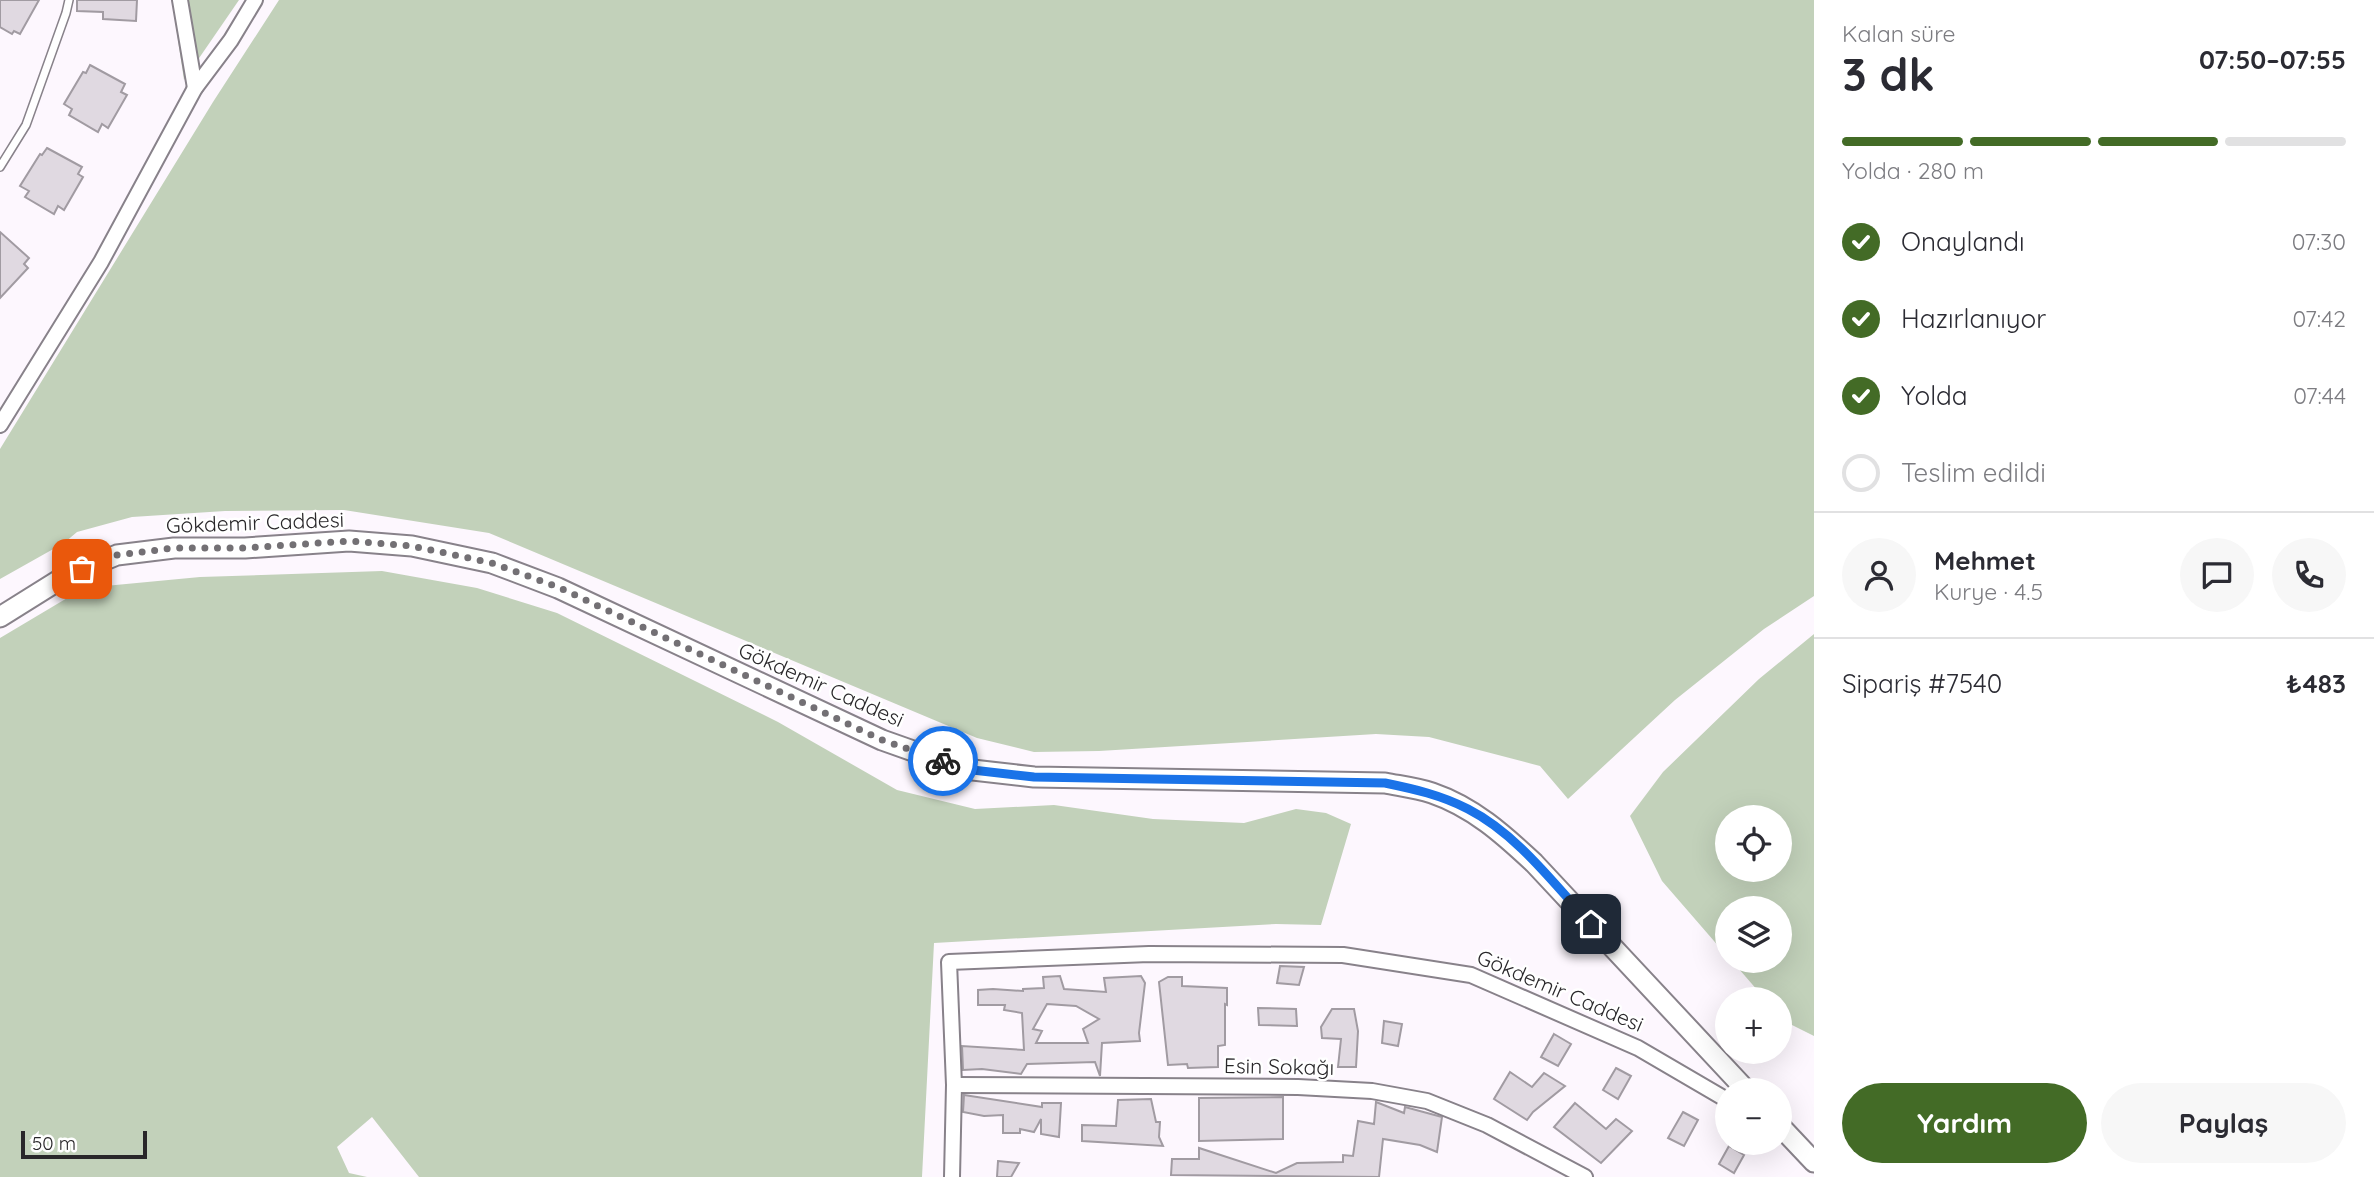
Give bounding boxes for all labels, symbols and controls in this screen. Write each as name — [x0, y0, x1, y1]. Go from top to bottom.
text: Kalan süre — [1842, 19, 1955, 48]
text: 07:50–07:55 — [2199, 43, 2346, 76]
text: 3 dk — [1842, 45, 1935, 103]
text: Yolda · 280 m — [1842, 156, 1984, 185]
icon: check — [1842, 223, 1880, 261]
text: Onaylandı — [1901, 225, 2025, 258]
text: 07:30 — [2292, 227, 2346, 256]
icon: check — [1842, 300, 1880, 338]
text: Hazırlanıyor — [1901, 302, 2046, 335]
text: 07:42 — [2293, 304, 2346, 333]
icon: check — [1842, 377, 1880, 415]
text: Yolda — [1901, 379, 1967, 412]
text: 07:44 — [2293, 381, 2346, 410]
text: Teslim edildi — [1901, 456, 2046, 489]
street label: Gökdemir Caddesi — [165, 506, 344, 538]
button: person — [1842, 538, 1916, 612]
button: chat — [2180, 538, 2254, 612]
button: phone — [2272, 538, 2346, 612]
pin — [52, 539, 112, 599]
text: Mehmet — [1934, 544, 2036, 577]
icon: bag — [63, 550, 101, 588]
text: Kurye · 4.5 — [1934, 577, 2043, 606]
street label: Gökdemir Caddesi — [735, 636, 908, 732]
text: Sipariş #7540 — [1842, 667, 2002, 700]
text: ₺483 — [2286, 667, 2346, 700]
courier — [908, 726, 978, 796]
icon: bike — [924, 742, 962, 780]
map controls — [1715, 805, 1792, 1155]
button: locate — [1715, 805, 1792, 882]
pin — [1561, 894, 1621, 954]
button: layers — [1715, 896, 1792, 973]
icon: home — [1572, 905, 1610, 943]
street label: Gökdemir Caddesi — [1473, 943, 1647, 1037]
button: + — [1715, 987, 1792, 1064]
street label: Esin Sokağı — [1224, 1052, 1334, 1080]
button: − — [1715, 1078, 1792, 1155]
button: Yardım — [1842, 1083, 2087, 1163]
button: Paylaş — [2101, 1083, 2346, 1163]
scale bar — [21, 1128, 147, 1160]
text: 50 m — [32, 1131, 76, 1155]

